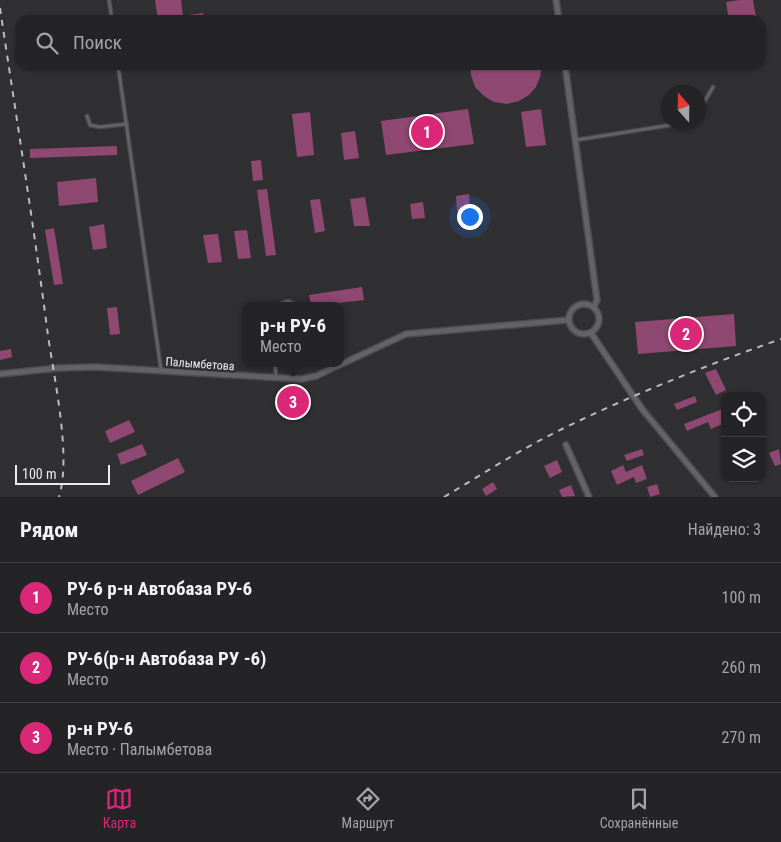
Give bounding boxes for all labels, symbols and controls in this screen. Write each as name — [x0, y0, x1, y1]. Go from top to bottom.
search box — [15, 15, 766, 70]
icon: search — [33, 29, 61, 57]
text: Поиск — [73, 31, 122, 54]
north arrow — [661, 85, 706, 130]
pin: 1 — [411, 113, 443, 151]
your location — [457, 204, 483, 230]
popup — [242, 302, 344, 367]
text: р-н РУ-6 — [260, 314, 326, 337]
pin: 2 — [670, 315, 702, 353]
text: Место — [260, 337, 301, 356]
street label: Палымбетова — [165, 355, 235, 373]
pin: 3 — [277, 383, 309, 421]
map controls — [721, 392, 766, 482]
button: locate — [721, 392, 766, 437]
button: layers — [721, 437, 766, 482]
scale bar — [15, 462, 110, 485]
text: 100 m — [22, 466, 57, 482]
text: Рядом — [20, 518, 79, 542]
text: Найдено: 3 — [688, 520, 761, 539]
text: РУ-6 р-н Автобаза РУ-6 — [67, 577, 252, 600]
text: 1 — [32, 588, 40, 607]
text: 100 m — [722, 588, 761, 607]
text: Место — [67, 600, 108, 619]
text: РУ-6(р-н Автобаза РУ -6) — [67, 647, 266, 670]
text: 2 — [32, 658, 40, 677]
text: 260 m — [722, 658, 761, 677]
text: Место — [67, 670, 108, 689]
text: р-н РУ-6 — [67, 717, 133, 740]
text: 3 — [32, 728, 40, 747]
text: 270 m — [722, 728, 761, 747]
text: Место · Палымбетова — [67, 740, 212, 759]
tab: Карта — [103, 785, 136, 831]
tab: Маршрут — [342, 785, 394, 831]
tab: Сохранённые — [600, 785, 678, 831]

